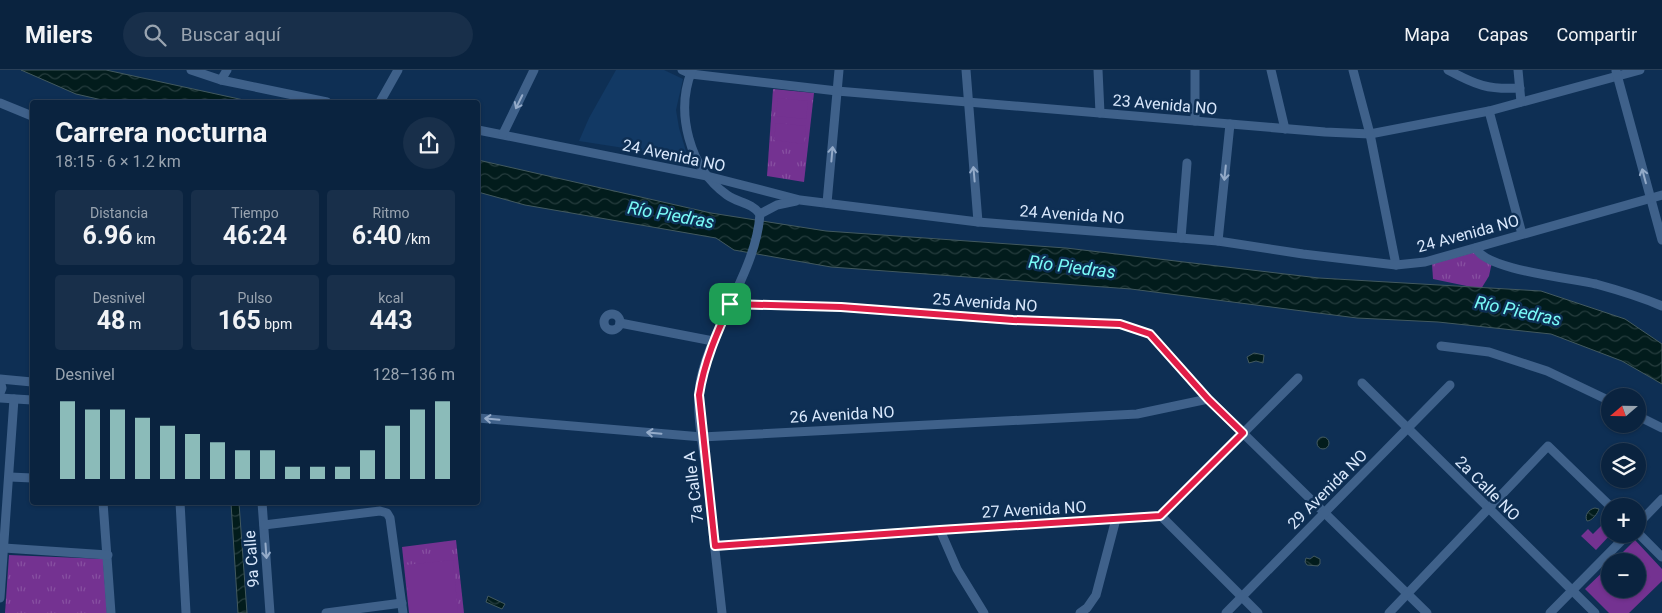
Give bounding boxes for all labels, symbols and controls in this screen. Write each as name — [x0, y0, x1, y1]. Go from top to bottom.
search box — [123, 12, 473, 57]
text: Milers — [25, 21, 93, 49]
icon: search — [141, 21, 169, 49]
text: Buscar aquí — [181, 23, 281, 46]
text: Mapa — [1404, 24, 1450, 45]
text: Capas — [1478, 24, 1528, 45]
text: Compartir — [1556, 24, 1637, 45]
street label: 23 Avenida NO — [1112, 90, 1218, 119]
one-way arrow — [513, 94, 523, 109]
text: Carrera nocturna — [55, 116, 268, 149]
button: share — [403, 117, 455, 169]
street label: 24 Avenida NO — [621, 135, 727, 176]
one-way arrow — [827, 147, 836, 163]
text: 18:15 · 6 × 1.2 km — [55, 152, 181, 171]
one-way arrow — [1220, 164, 1230, 180]
one-way arrow — [969, 166, 979, 182]
one-way arrow — [1639, 169, 1649, 185]
water label: Río Piedras — [626, 197, 716, 232]
street label: 24 Avenida NO — [1019, 201, 1125, 228]
text: Distancia — [90, 205, 148, 221]
text: Tiempo — [231, 205, 279, 221]
text: Ritmo — [373, 205, 409, 221]
street label: 24 Avenida NO — [1415, 211, 1521, 256]
text: 6.96 — [82, 221, 133, 250]
text: 46:24 — [223, 221, 287, 250]
text: 6:40 — [352, 221, 402, 250]
text: km — [133, 231, 156, 247]
text: /km — [402, 231, 430, 247]
water label: Río Piedras — [1027, 251, 1117, 282]
pin — [709, 283, 751, 325]
street label: 25 Avenida NO — [932, 289, 1038, 316]
text: Desnivel — [93, 290, 145, 306]
text: Pulso — [237, 290, 273, 306]
text: kcal — [378, 290, 404, 306]
icon: arrive — [716, 290, 744, 318]
water label: Río Piedras — [1473, 291, 1563, 330]
text: 48 — [97, 306, 125, 335]
text: 165 — [218, 306, 261, 335]
text: 443 — [369, 306, 413, 335]
text: m — [125, 316, 141, 332]
text: bpm — [261, 316, 292, 332]
text: Desnivel — [55, 365, 115, 384]
text: 128–136 m — [373, 365, 455, 384]
north arrow — [1601, 388, 1646, 432]
map controls — [1601, 388, 1646, 598]
street label: 26 Avenida NO — [789, 402, 895, 427]
one-way arrow — [484, 414, 500, 424]
one-way arrow — [646, 428, 662, 437]
button: layers — [1601, 443, 1646, 488]
street label: 29 Avenida NO — [1284, 446, 1371, 533]
street label: 7a Calle A — [680, 450, 707, 524]
street label: 2a Calle NO — [1451, 452, 1524, 525]
street label: 27 Avenida NO — [981, 497, 1087, 522]
button: + — [1601, 498, 1646, 543]
street label: 9a Calle — [240, 530, 263, 588]
one-way arrow — [261, 543, 270, 559]
button: − — [1601, 553, 1646, 598]

